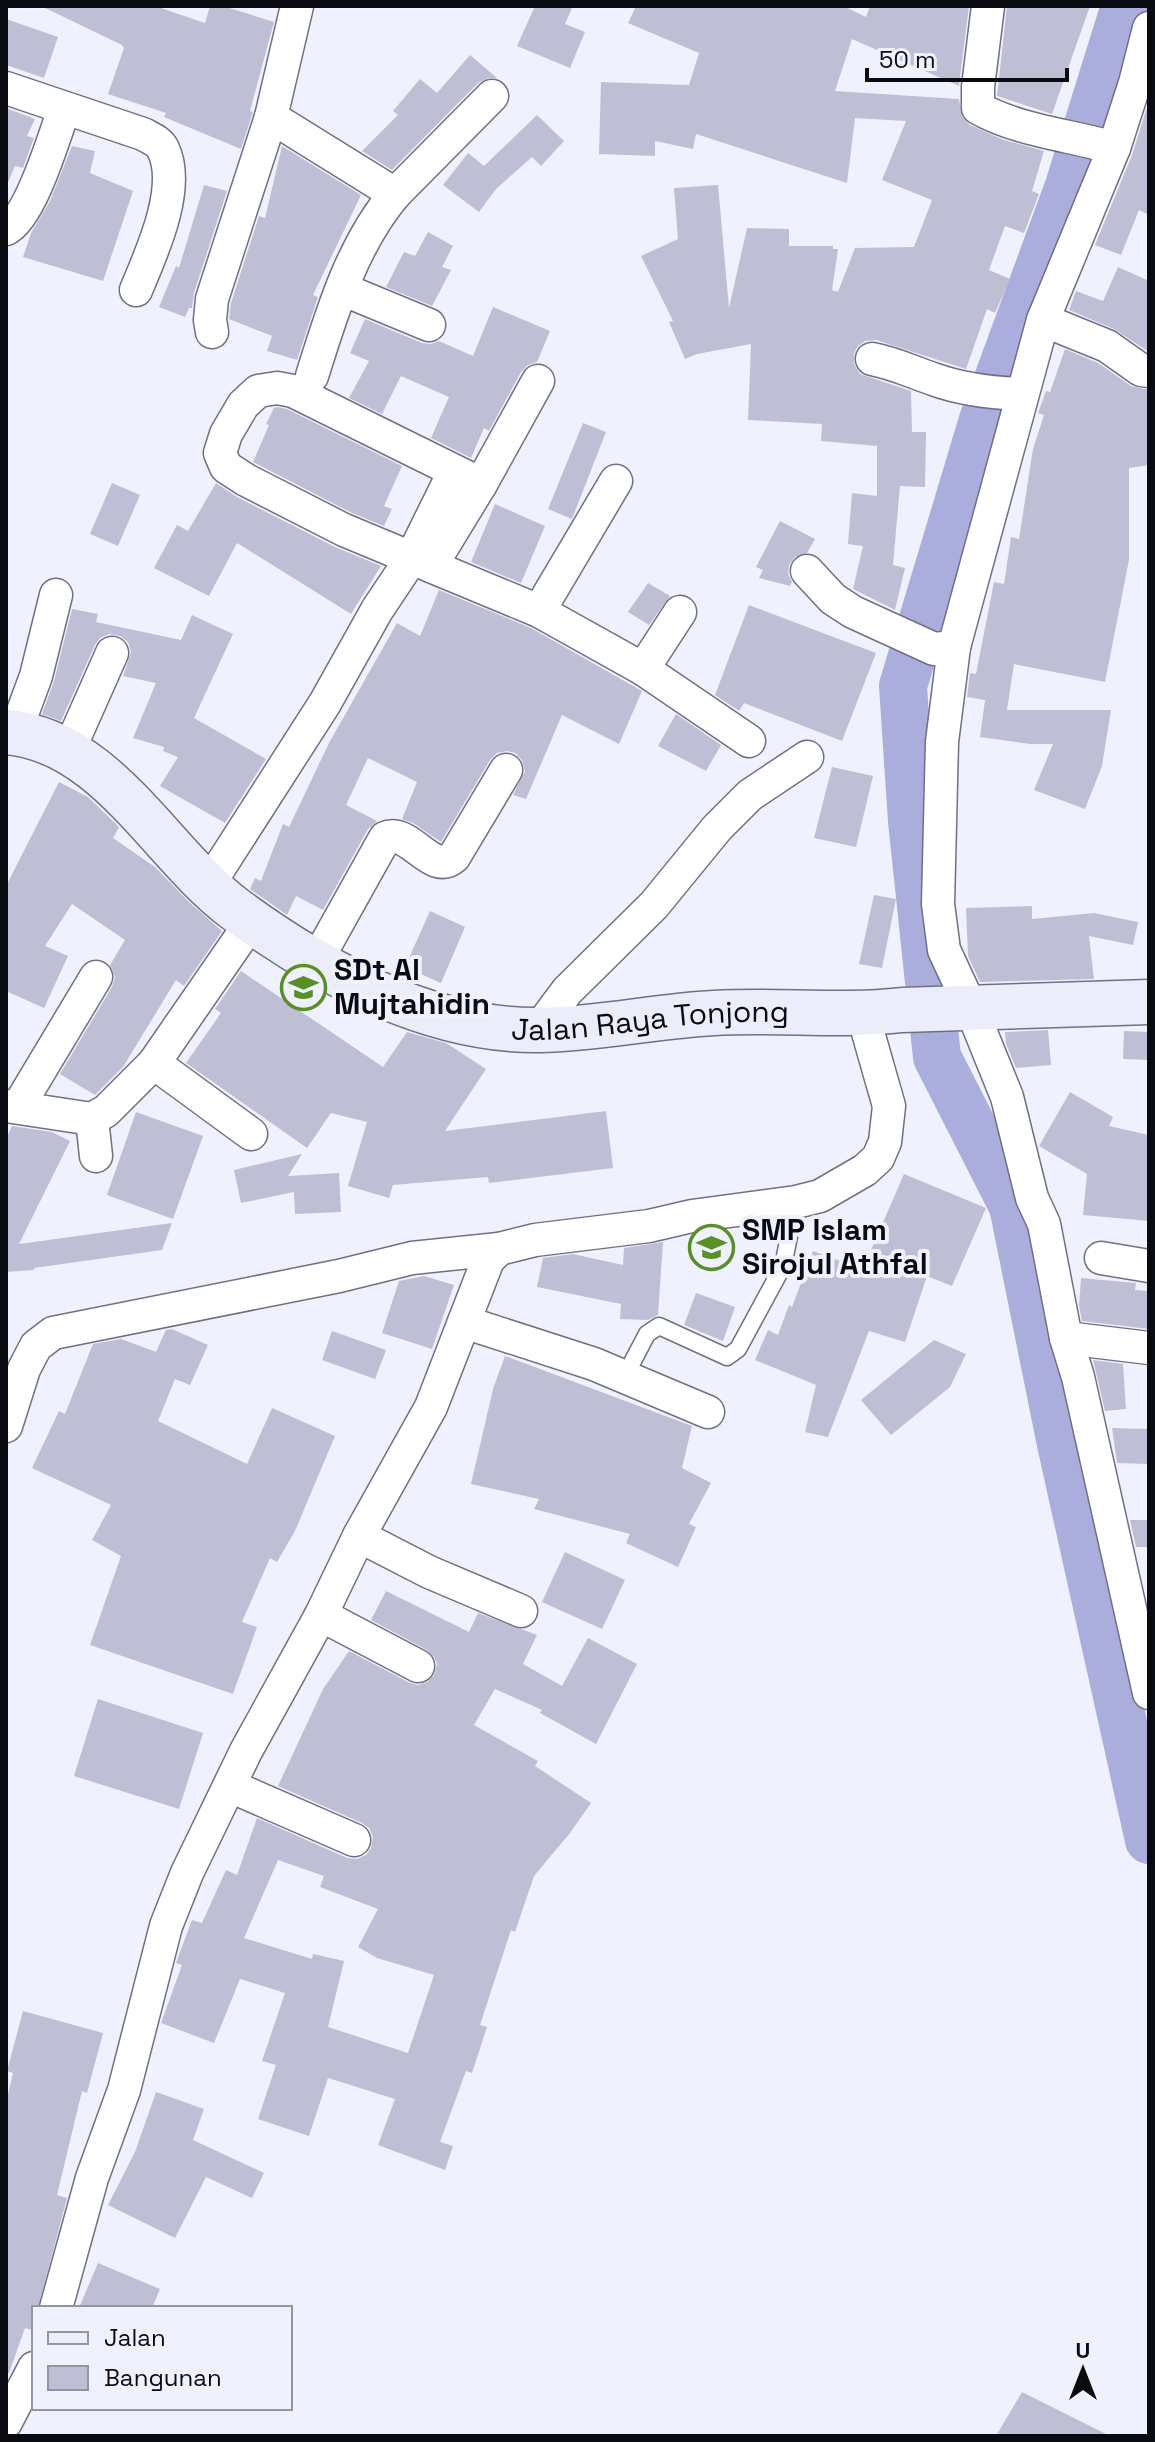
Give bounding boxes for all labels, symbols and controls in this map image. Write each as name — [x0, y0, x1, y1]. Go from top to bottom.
scale bar — [867, 32, 1067, 82]
text: 50 m — [879, 44, 936, 75]
place label: SDt Al Mujtahidin — [334, 950, 490, 1023]
school or university icon: SDt Al Mujtahidin — [279, 963, 327, 1011]
street label: Jalan Raya Tonjong — [510, 992, 789, 1049]
place label: SMP Islam Sirojul Athfal — [742, 1210, 928, 1283]
school or university icon: SMP Islam Sirojul Athfal — [687, 1223, 735, 1271]
legend — [32, 2306, 292, 2410]
text: Jalan — [104, 2322, 166, 2353]
north arrow — [1043, 2330, 1123, 2410]
text: U — [1076, 2336, 1090, 2364]
text: Bangunan — [104, 2362, 222, 2393]

